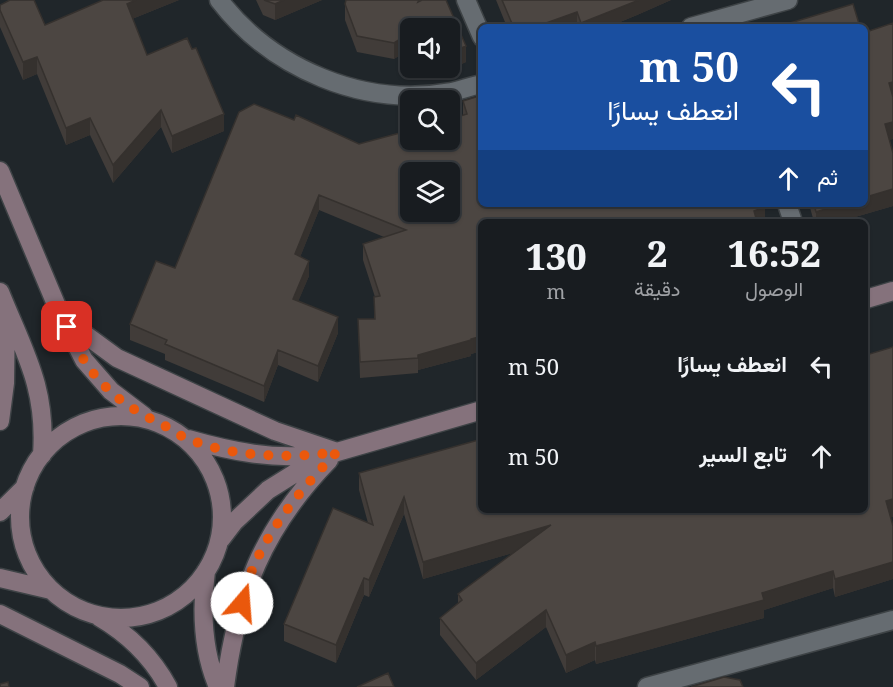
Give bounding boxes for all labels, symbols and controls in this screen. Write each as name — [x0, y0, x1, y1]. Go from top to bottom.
map controls — [400, 18, 460, 222]
button: sound — [400, 18, 460, 78]
text: 50 m — [639, 37, 739, 94]
icon: left — [760, 48, 838, 126]
button: search — [400, 90, 460, 150]
text: انعطف يسارًا — [607, 91, 739, 128]
text: ثم — [817, 161, 838, 191]
button: layers — [400, 162, 460, 222]
icon: ahead — [772, 162, 805, 195]
text: 2 — [647, 229, 667, 278]
text: 16:52 — [728, 229, 821, 278]
text: 130 — [525, 232, 587, 281]
text: دقيقة — [634, 275, 680, 302]
text: الوصول — [745, 275, 803, 302]
text: m — [547, 278, 566, 305]
pin — [41, 301, 92, 352]
icon: arrive — [50, 310, 83, 343]
text: انعطف يسارًا — [677, 348, 787, 378]
icon: left — [805, 350, 838, 383]
text: 50 m — [508, 351, 559, 381]
text: تابع السير — [699, 438, 787, 468]
icon: ahead — [805, 440, 838, 473]
text: 50 m — [508, 441, 559, 471]
position arrow — [210, 571, 274, 635]

